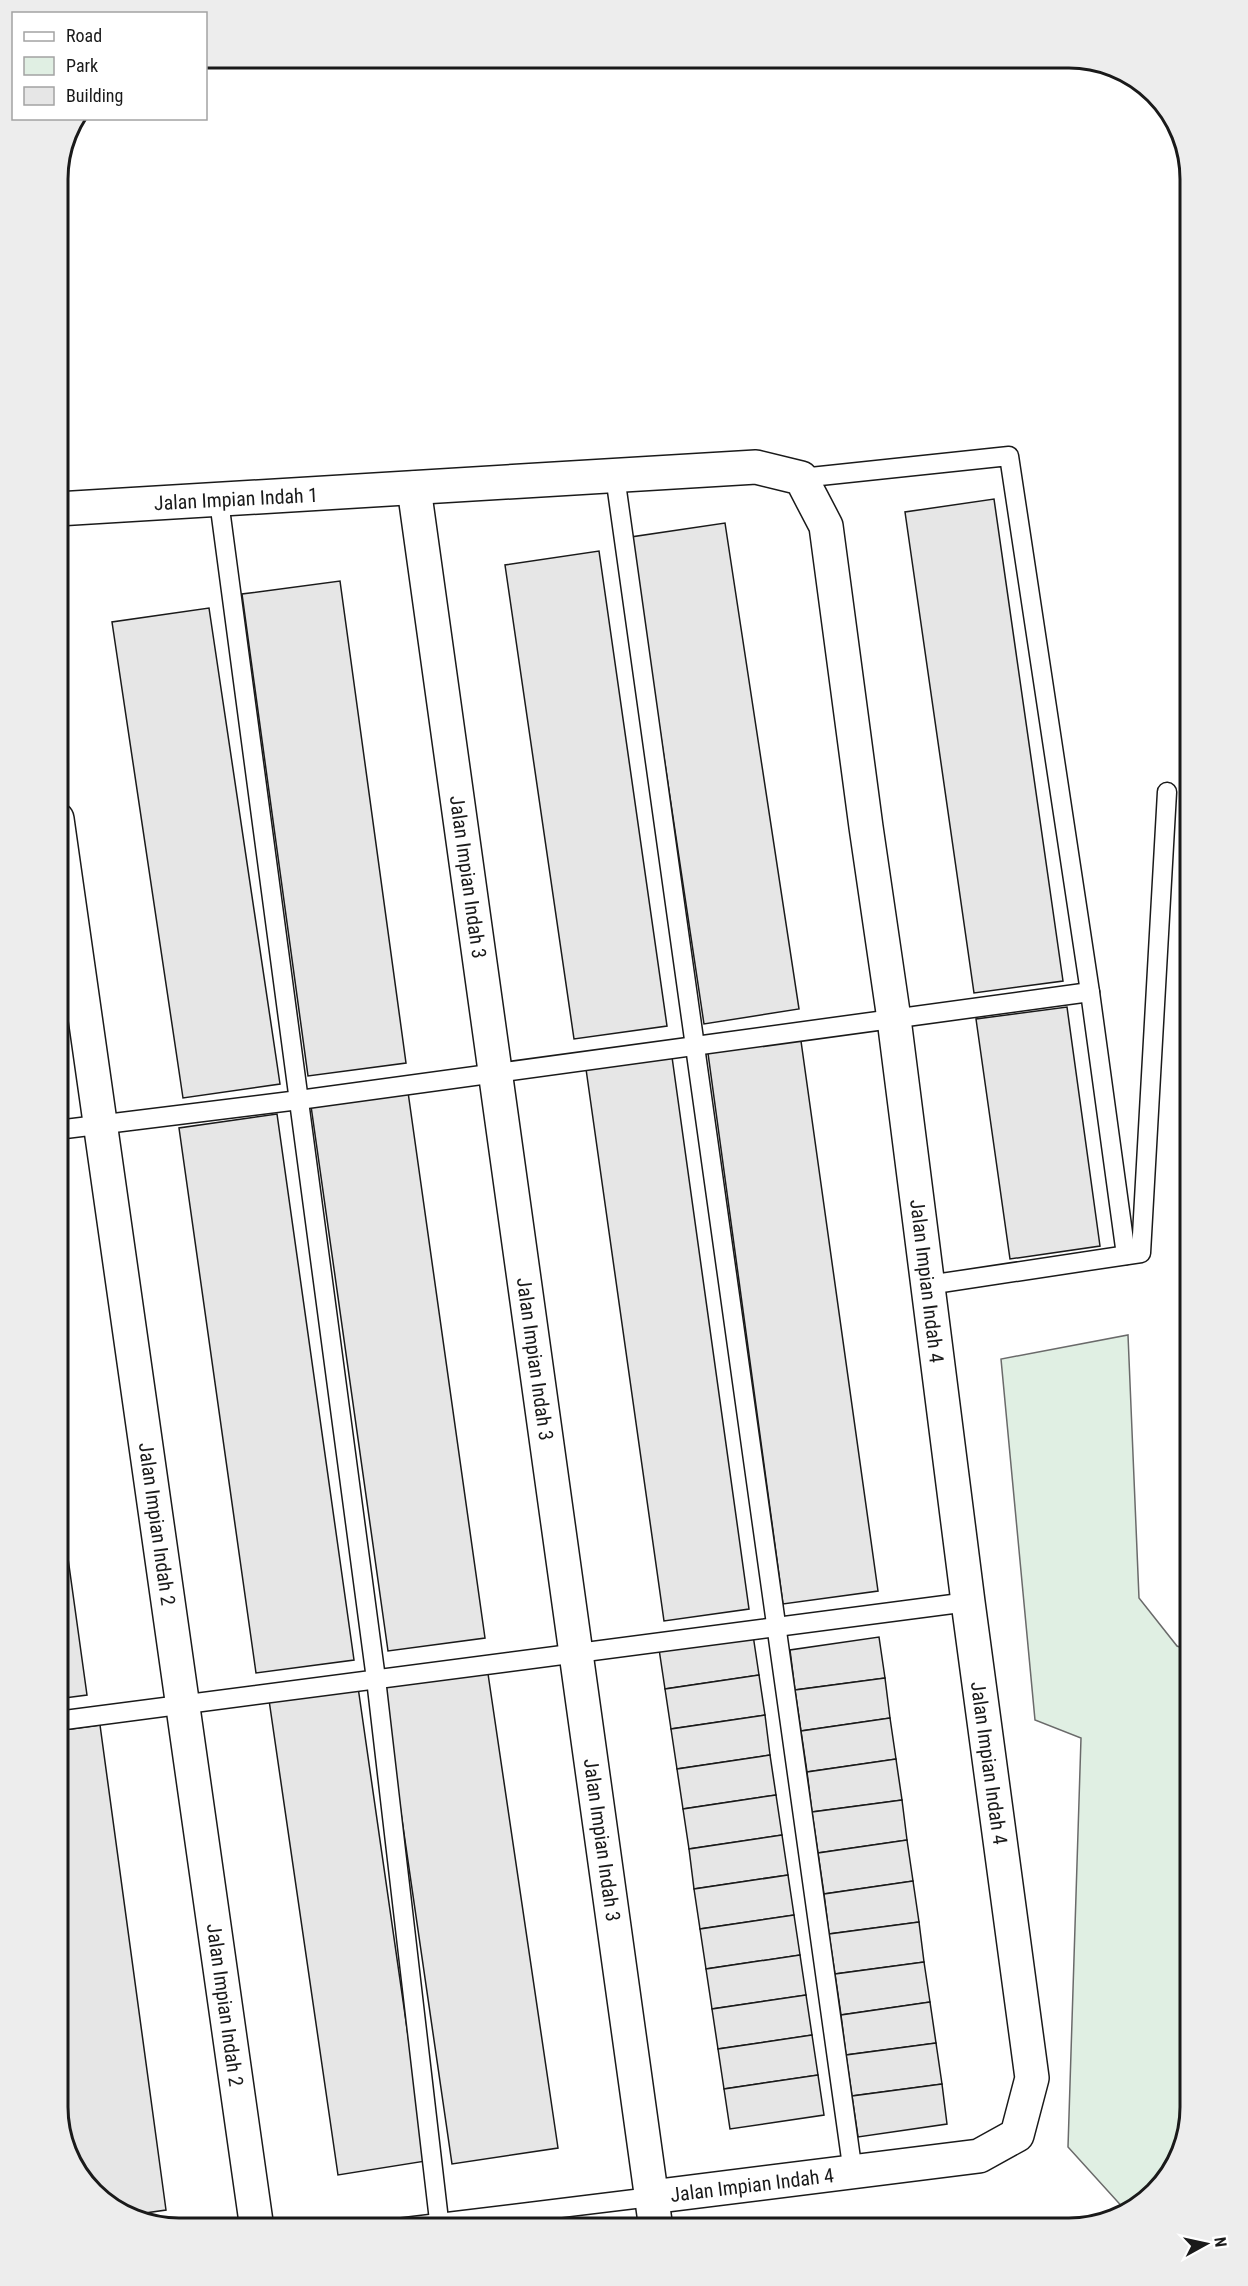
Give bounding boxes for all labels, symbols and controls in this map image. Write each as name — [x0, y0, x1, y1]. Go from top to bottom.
legend — [12, 12, 207, 120]
text: Road — [66, 25, 102, 46]
text: Park — [66, 55, 98, 76]
text: Building — [66, 85, 123, 106]
street label: Jalan Impian Indah 1 — [153, 483, 319, 515]
street label: Jalan Impian Indah 3 — [445, 794, 491, 960]
street label: Jalan Impian Indah 4 — [905, 1198, 949, 1364]
street label: Jalan Impian Indah 3 — [512, 1276, 558, 1442]
street label: Jalan Impian Indah 2 — [134, 1441, 180, 1607]
street label: Jalan Impian Indah 4 — [966, 1680, 1012, 1846]
street label: Jalan Impian Indah 3 — [579, 1757, 625, 1923]
street label: Jalan Impian Indah 2 — [202, 1922, 248, 2088]
street label: Jalan Impian Indah 4 — [669, 2163, 835, 2207]
north arrow — [1176, 2214, 1236, 2274]
text: N — [1210, 2236, 1230, 2248]

